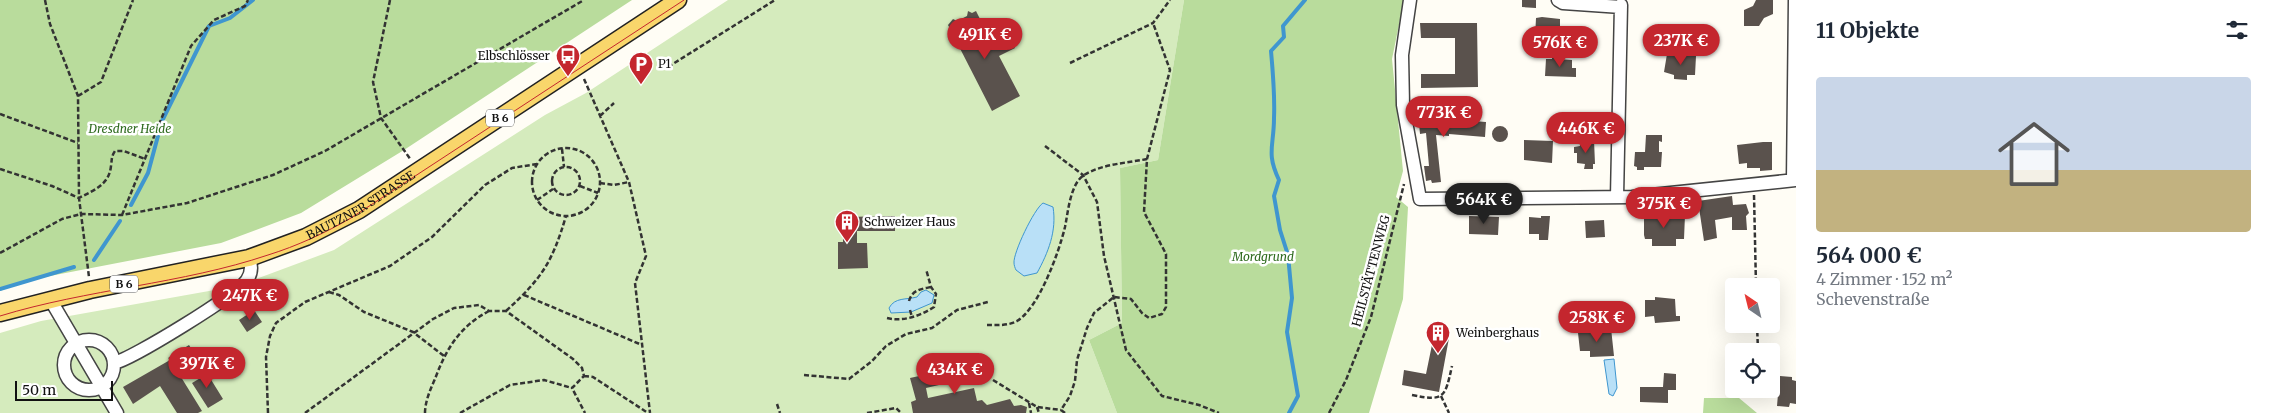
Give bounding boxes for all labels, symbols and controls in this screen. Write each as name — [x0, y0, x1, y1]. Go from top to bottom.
icon: filters — [2223, 16, 2251, 44]
text: 11 Objekte — [1816, 17, 1919, 44]
pin: 491K € — [944, 18, 1026, 60]
pin: 237K € — [1640, 23, 1722, 66]
text: 491K € — [958, 24, 1012, 44]
pin: 576K € — [1519, 26, 1601, 68]
text: 237K € — [1654, 30, 1708, 50]
text: 576K € — [1533, 32, 1587, 52]
bus stop icon: Elbschlösser — [555, 43, 581, 77]
place label: Elbschlösser — [478, 48, 551, 63]
parking icon: P1 — [628, 51, 654, 85]
place label: P1 — [658, 56, 672, 71]
pin: 773K € — [1403, 96, 1485, 138]
text: 773K € — [1416, 102, 1472, 122]
icon: home — [1989, 109, 2079, 199]
road number: B 6 — [486, 110, 514, 126]
pin: 446K € — [1545, 112, 1627, 154]
text: 446K € — [1557, 118, 1615, 138]
park label: Dresdner Heide — [88, 121, 171, 136]
street label: BAUTZNER STRASSE — [304, 167, 418, 243]
pin: 564K € — [1443, 182, 1525, 225]
pin: 375K € — [1623, 186, 1705, 229]
text: 564K € — [1456, 189, 1512, 209]
text: 375K € — [1637, 193, 1691, 213]
building icon: Schweizer Haus — [834, 209, 860, 243]
street label: HEILSTÄTTENWEG — [1348, 213, 1393, 328]
place label: Schweizer Haus — [864, 214, 955, 229]
text: 564 000 € — [1816, 242, 1922, 269]
park label: Mordgrund — [1231, 249, 1294, 264]
text: 4 Zimmer · 152 m² — [1816, 269, 1952, 289]
road number: B 6 — [110, 276, 138, 292]
pin: 247K € — [209, 278, 291, 321]
north arrow — [1725, 278, 1780, 332]
map controls — [1725, 278, 1780, 398]
text: 247K € — [223, 285, 277, 305]
text: Schevenstraße — [1816, 289, 1929, 309]
pin: 258K € — [1556, 300, 1638, 343]
text: 258K € — [1569, 307, 1625, 327]
building icon: Weinberghaus — [1425, 320, 1451, 354]
place label: Weinberghaus — [1455, 325, 1539, 340]
button: locate — [1725, 343, 1780, 398]
pin: 397K € — [166, 346, 248, 389]
pin: 434K € — [914, 352, 996, 395]
text: 397K € — [179, 353, 235, 373]
text: 434K € — [927, 359, 983, 379]
scale bar — [15, 378, 112, 401]
text: 50 m — [22, 381, 56, 399]

